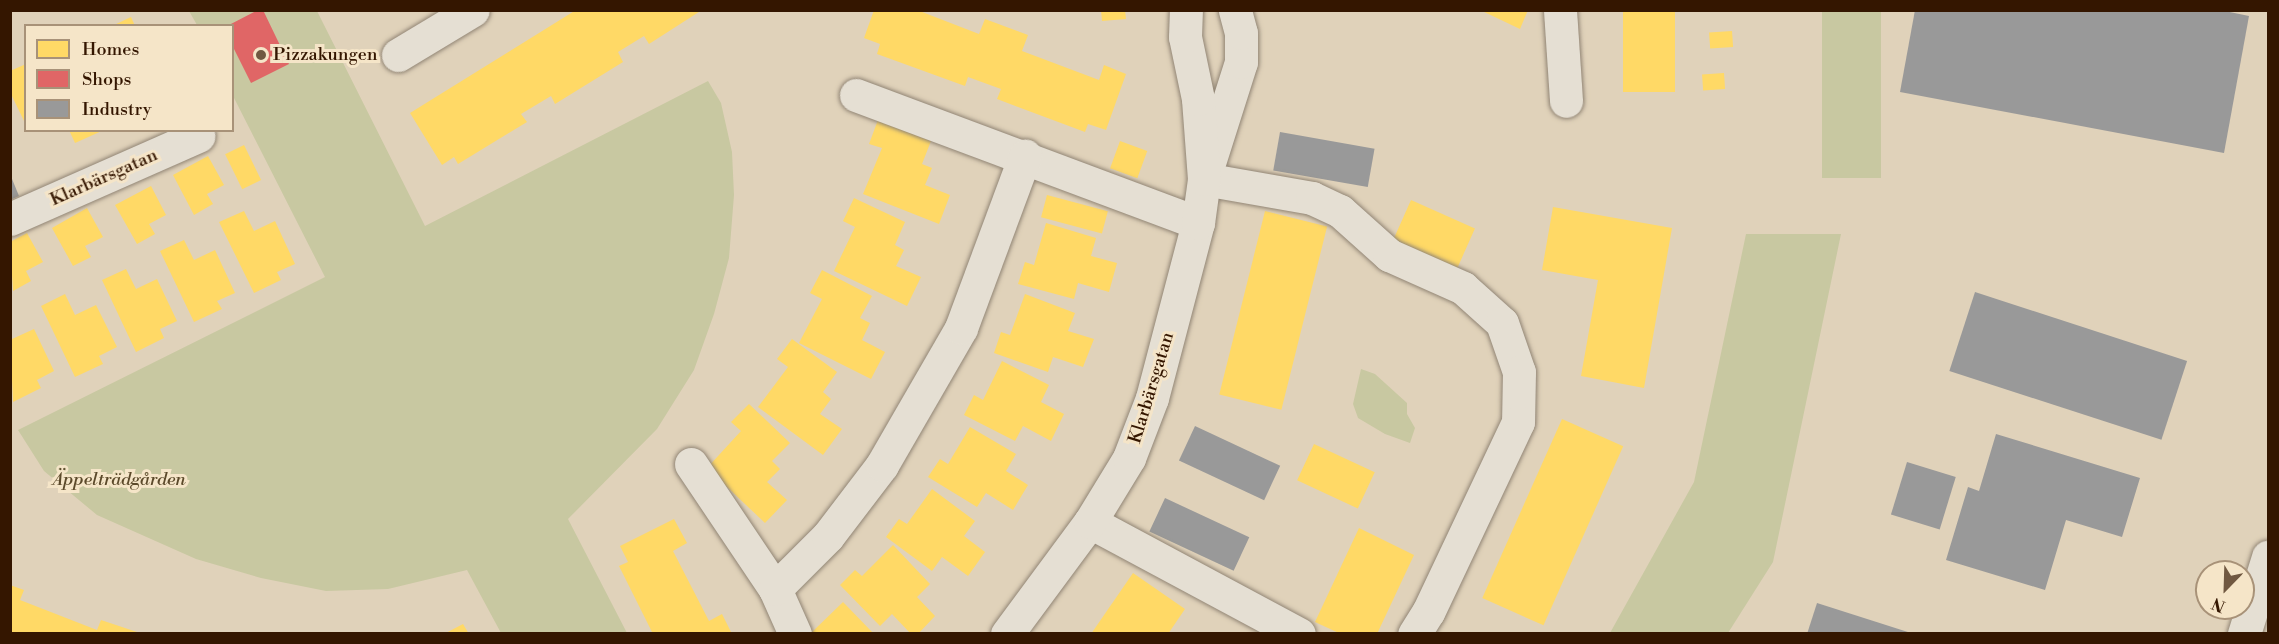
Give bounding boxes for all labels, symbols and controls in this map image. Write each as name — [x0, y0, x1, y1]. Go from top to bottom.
legend — [24, 24, 234, 132]
text: Homes — [82, 38, 139, 61]
place label: Pizzakungen — [273, 44, 377, 66]
marker: Pizzakungen — [254, 48, 268, 62]
text: Shops — [82, 68, 131, 91]
text: Industry — [82, 98, 152, 121]
street label: Klarbärsgatan — [47, 145, 161, 211]
street label: Klarbärsgatan — [1125, 330, 1179, 446]
park label: Äppelträdgården — [52, 469, 186, 491]
north arrow — [2195, 560, 2255, 620]
text: N — [2209, 593, 2228, 616]

